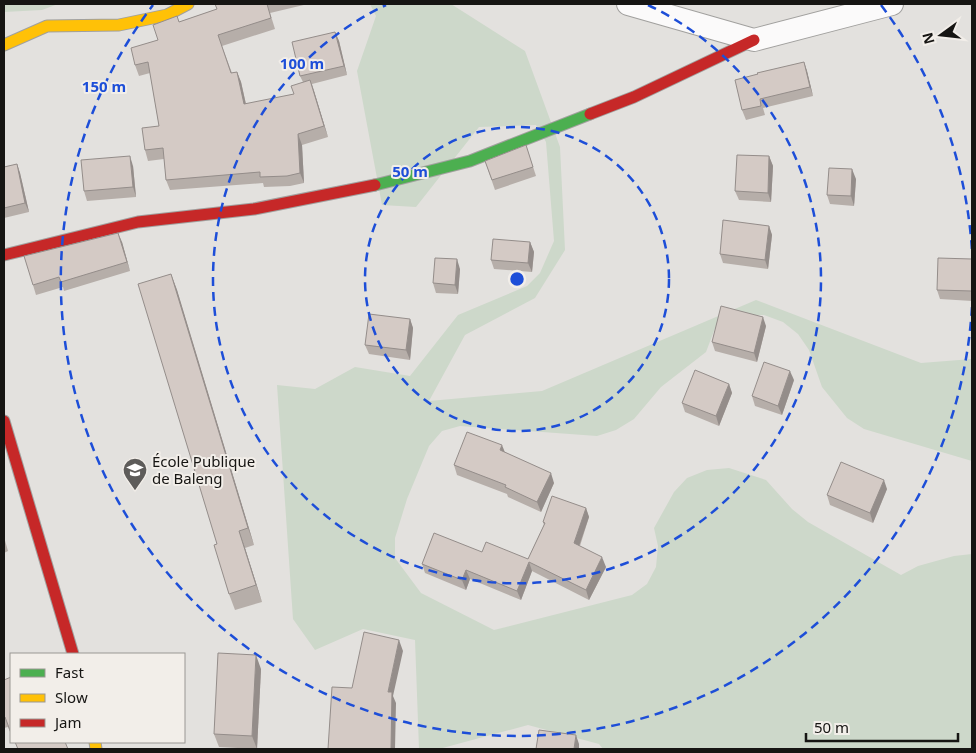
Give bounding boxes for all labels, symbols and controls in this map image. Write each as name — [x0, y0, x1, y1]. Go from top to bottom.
north arrow — [916, 10, 966, 60]
text: N — [917, 31, 939, 46]
text: 100 m — [280, 53, 324, 73]
text: 150 m — [82, 76, 126, 96]
text: 50 m — [392, 161, 428, 181]
centre of rings — [508, 270, 526, 288]
place label: École Publique de Baleng — [152, 451, 255, 488]
school or university icon: École Publique de Baleng — [122, 457, 148, 491]
legend — [10, 653, 185, 743]
text: Fast — [55, 662, 84, 682]
text: Slow — [55, 687, 88, 707]
scale bar — [806, 710, 958, 742]
text: Jam — [53, 712, 82, 732]
text: 50 m — [814, 717, 849, 737]

